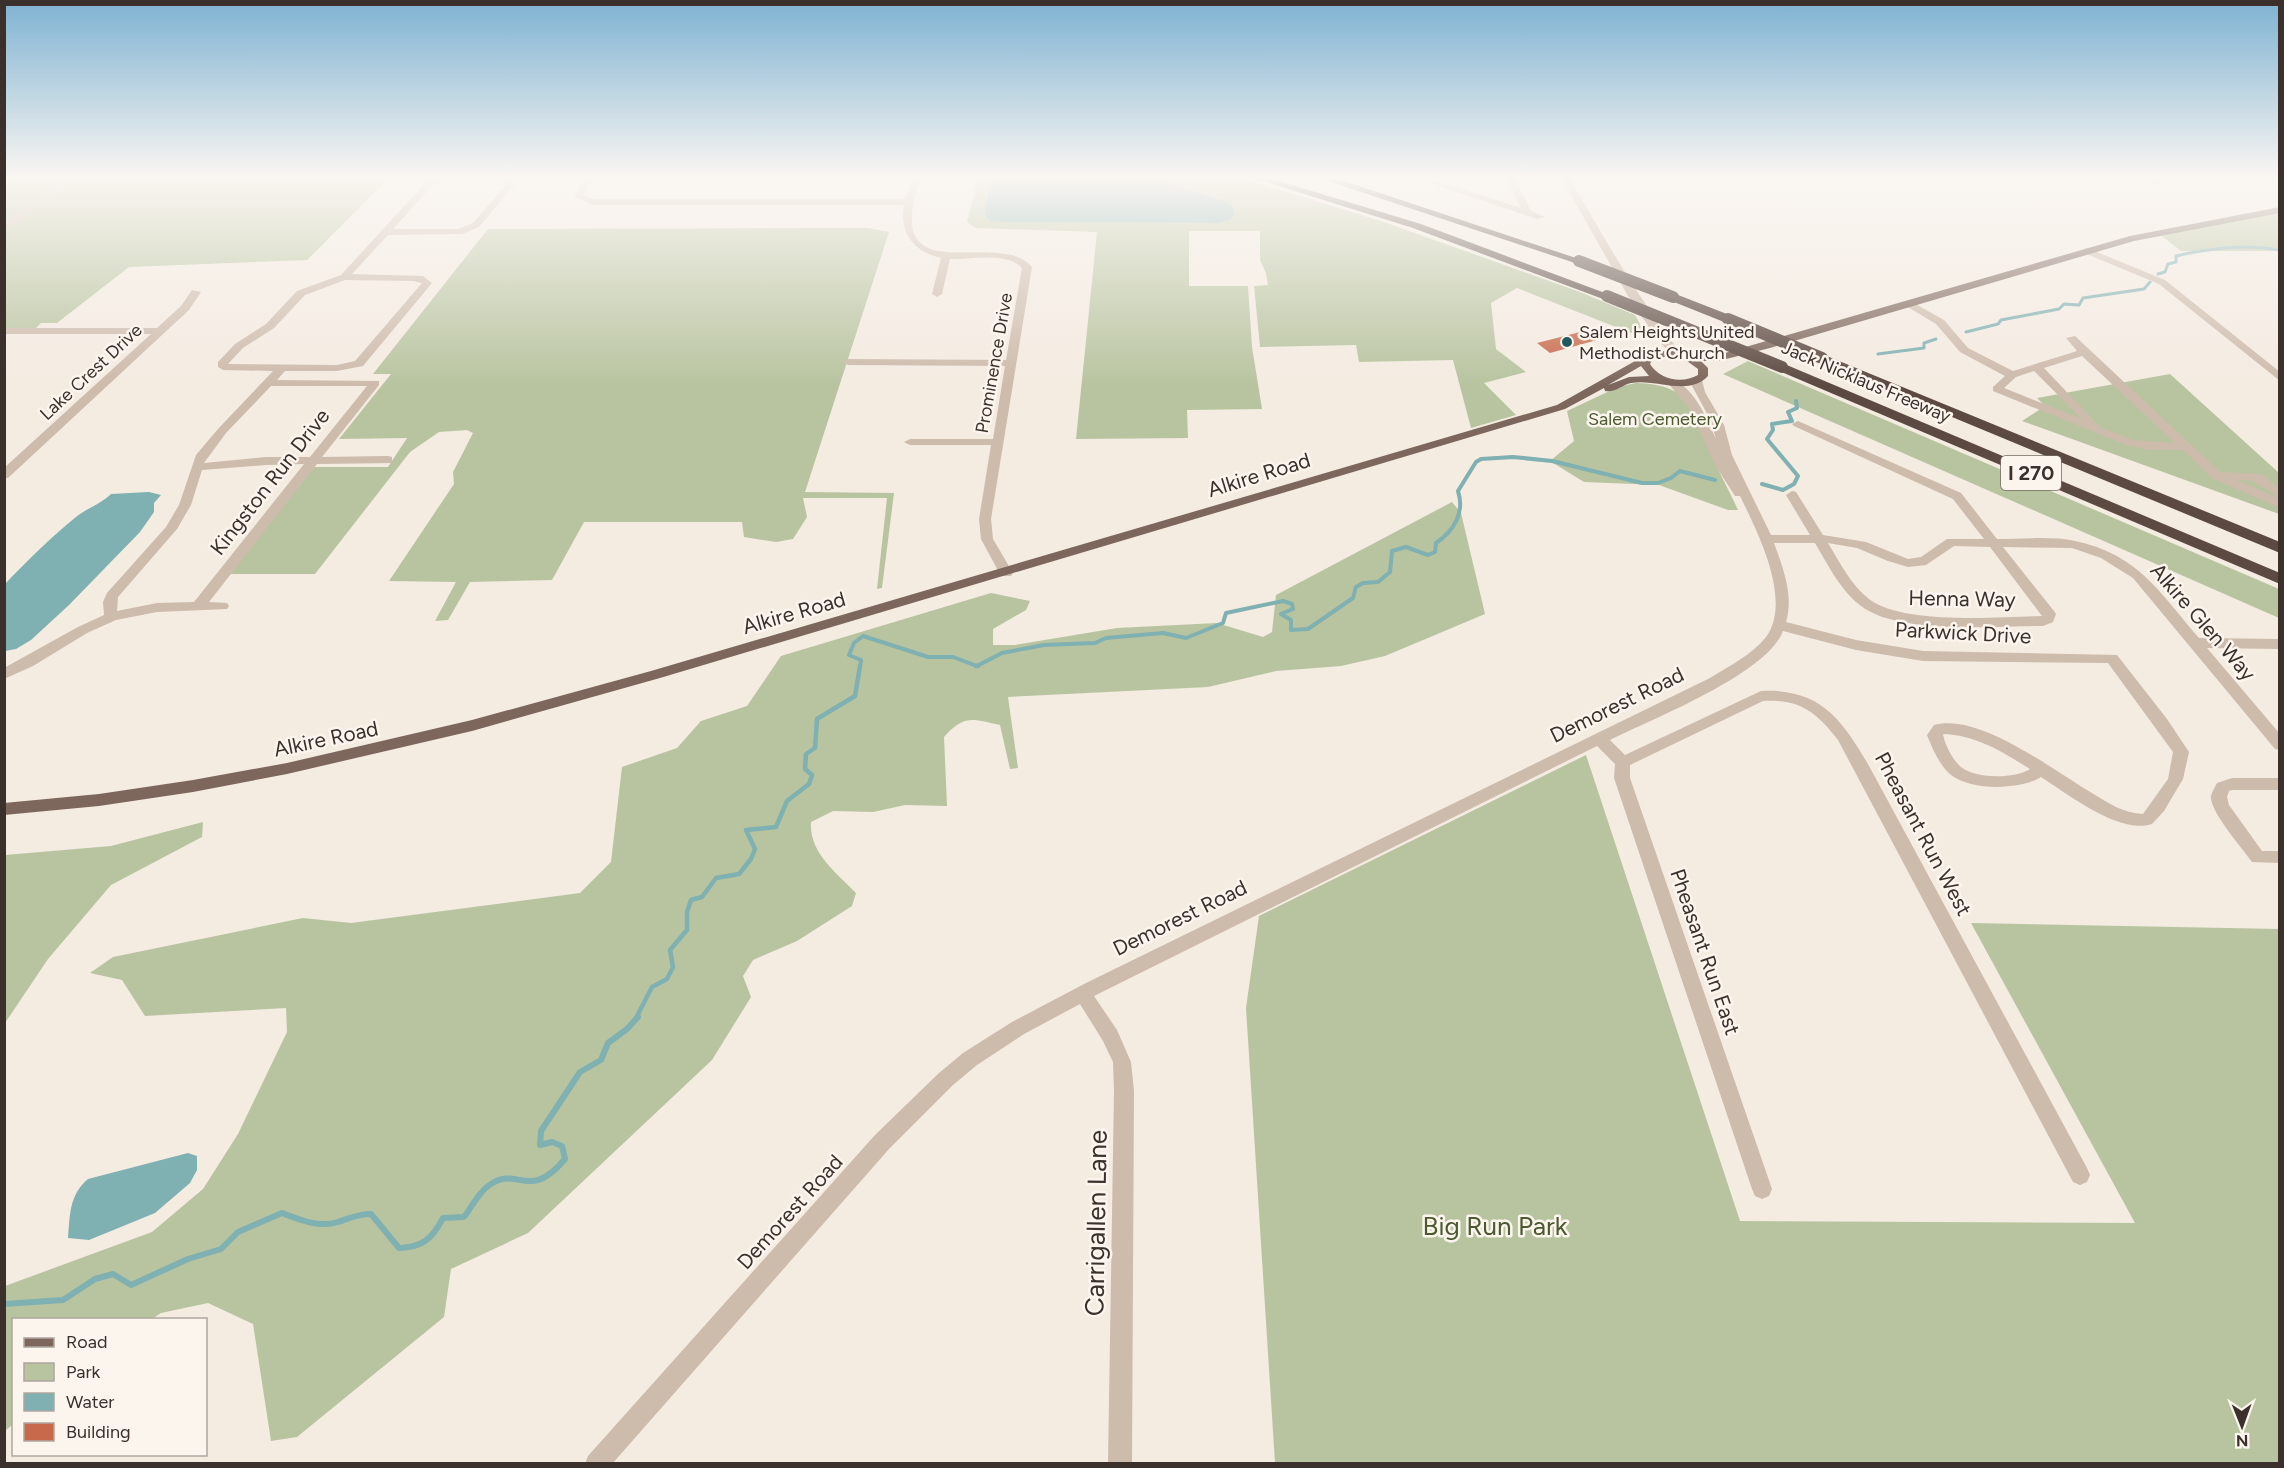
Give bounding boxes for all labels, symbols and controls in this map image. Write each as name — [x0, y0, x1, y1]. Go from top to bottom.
street label: Prominence Drive — [971, 291, 1017, 435]
street label: Lake Crest Drive — [35, 319, 147, 425]
place label: Salem Heights United Methodist Church — [1579, 321, 1755, 364]
marker: Salem Heights United Methodist Church — [1560, 335, 1574, 349]
street label: Jack Nicklaus Freeway — [1778, 336, 1954, 428]
street label: Kingston Run Drive — [205, 404, 335, 560]
park label: Salem Cemetery — [1588, 408, 1722, 430]
street label: Alkire Road — [1205, 447, 1313, 502]
road number: I 270 — [2001, 456, 2061, 490]
street label: Alkire Glen Way — [2146, 558, 2261, 686]
street label: Henna Way — [1908, 585, 2016, 612]
street label: Alkire Road — [739, 586, 848, 639]
street label: Parkwick Drive — [1894, 616, 2032, 649]
street label: Demorest Road — [1546, 661, 1688, 748]
street label: Alkire Road — [271, 715, 380, 762]
street label: Pheasant Run West — [1870, 748, 1977, 920]
street label: Pheasant Run East — [1665, 865, 1746, 1038]
street label: Demorest Road — [1109, 874, 1251, 961]
street label: Carrigallen Lane — [1078, 1130, 1114, 1316]
street label: Demorest Road — [732, 1149, 848, 1274]
park label: Big Run Park — [1423, 1210, 1568, 1242]
legend — [12, 1318, 207, 1456]
text: Road — [66, 1331, 107, 1353]
text: Park — [66, 1361, 101, 1383]
text: Water — [66, 1391, 114, 1413]
north arrow — [2212, 1396, 2272, 1456]
text: Building — [66, 1421, 131, 1443]
text: N — [2236, 1431, 2249, 1450]

